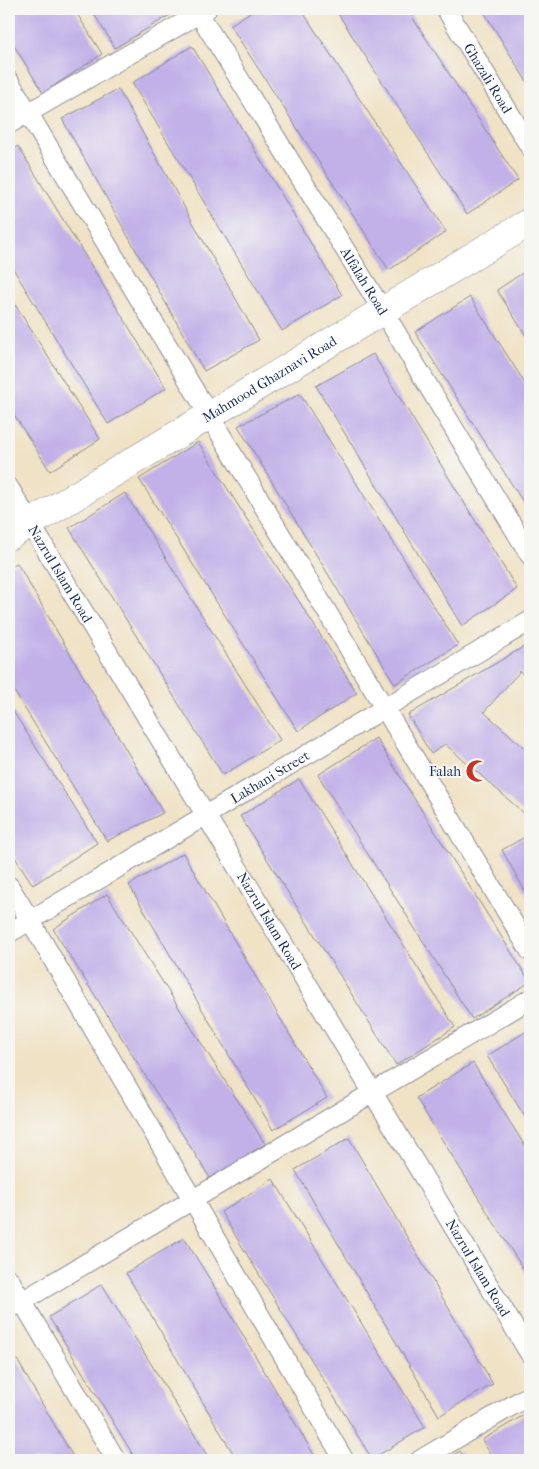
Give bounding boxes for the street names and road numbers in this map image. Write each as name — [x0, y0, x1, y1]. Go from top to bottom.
street label: Ghazali Road — [460, 40, 516, 117]
street label: Alfalah Road — [337, 243, 392, 318]
street label: Mahmood Ghaznavi Road — [199, 332, 340, 426]
street label: Nazrul Islam Road — [25, 522, 97, 626]
street label: Lakhani Street — [227, 747, 312, 807]
street label: Nazrul Islam Road — [234, 869, 305, 973]
street label: Nazrul Islam Road — [442, 1216, 514, 1320]

